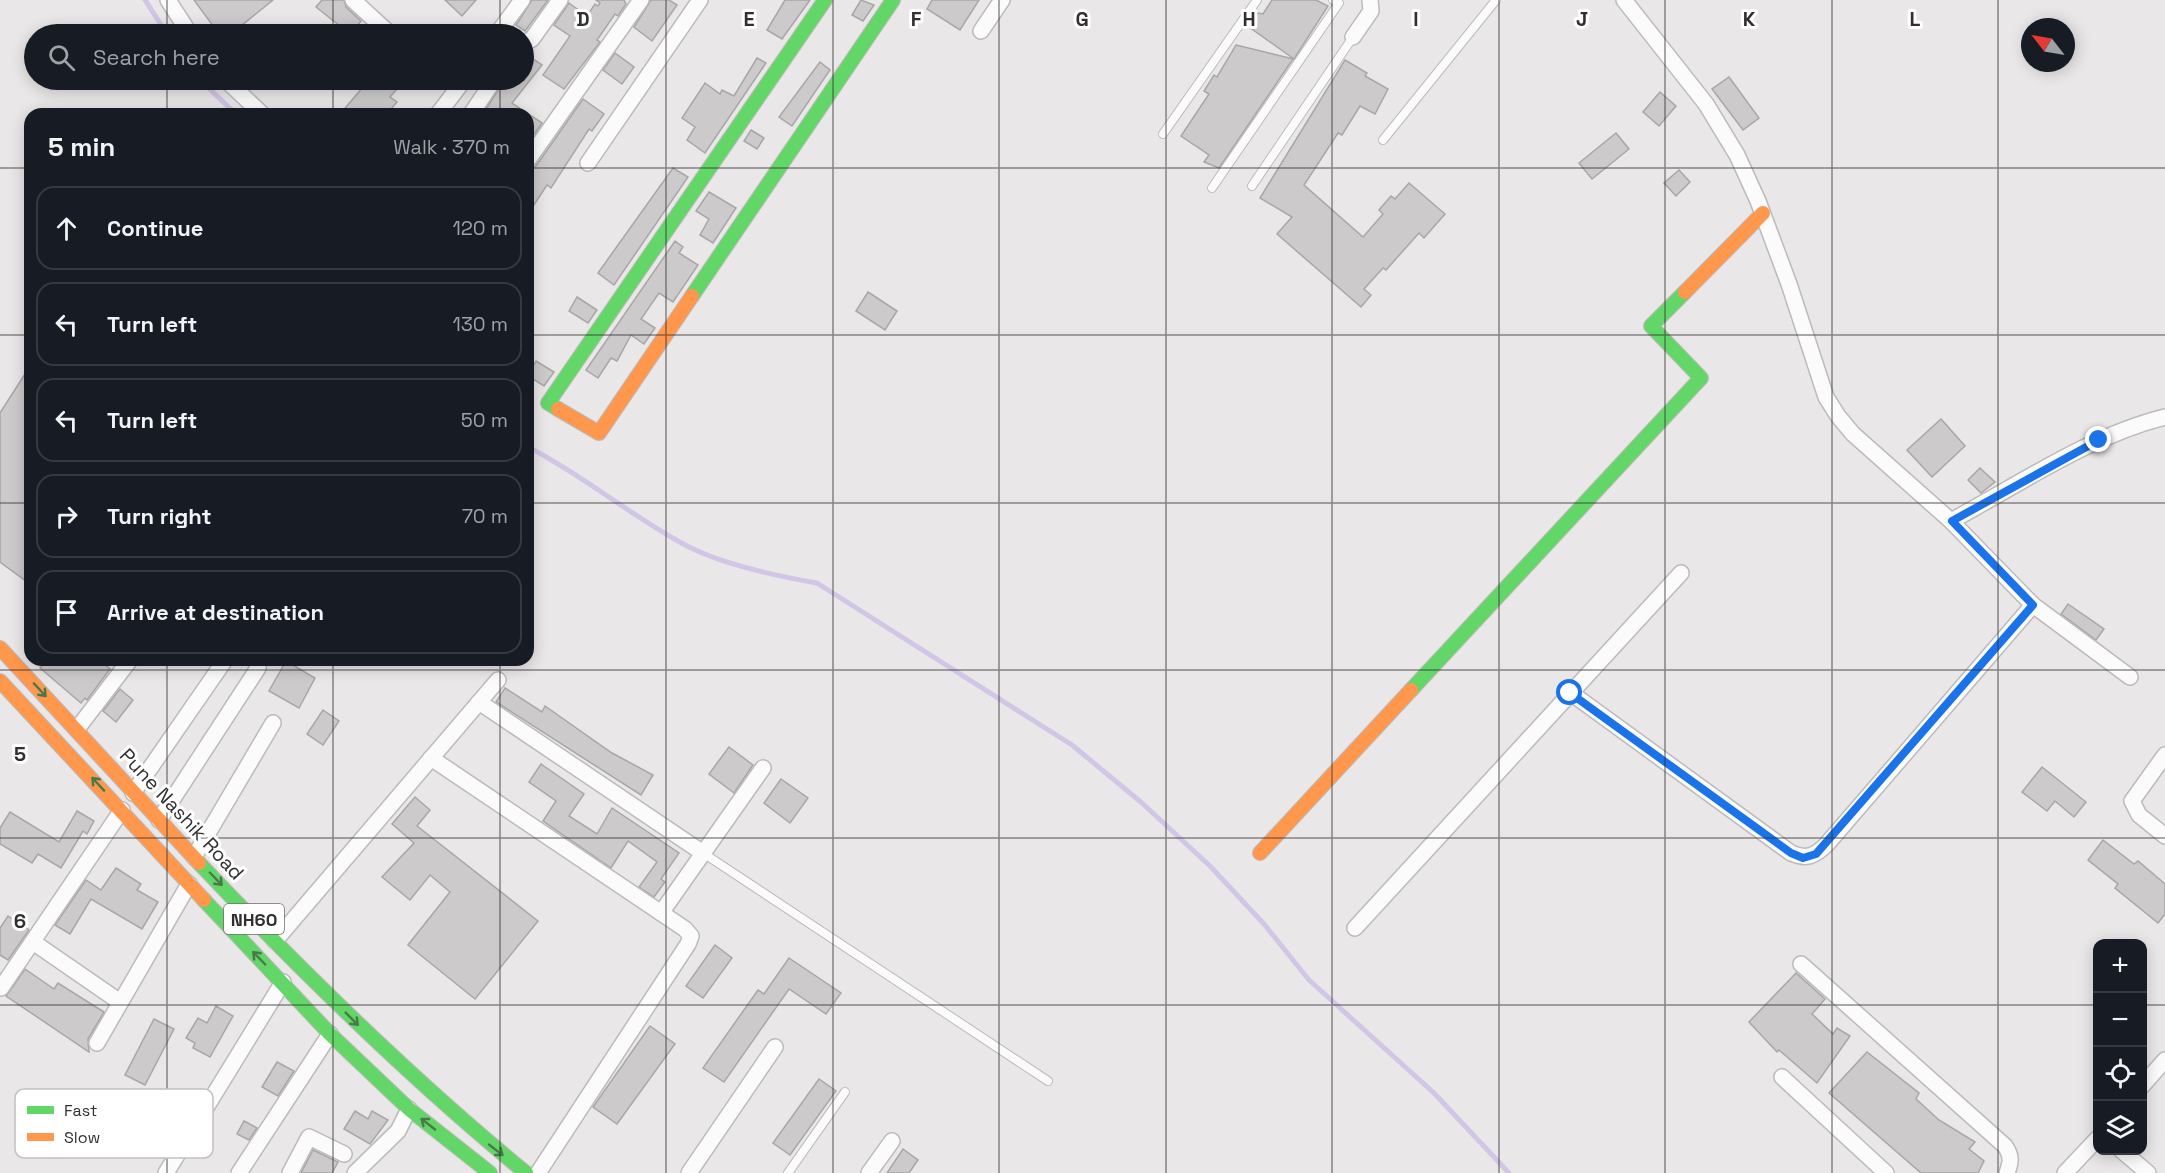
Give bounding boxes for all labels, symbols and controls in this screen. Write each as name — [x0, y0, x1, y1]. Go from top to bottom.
text: D — [576, 6, 590, 32]
text: E — [743, 6, 755, 32]
text: F — [911, 6, 922, 32]
text: G — [1075, 6, 1089, 32]
text: H — [1242, 6, 1256, 32]
text: I — [1413, 6, 1419, 32]
text: J — [1576, 6, 1588, 32]
text: K — [1743, 6, 1756, 32]
text: L — [1910, 6, 1921, 32]
north arrow — [2021, 18, 2075, 72]
search box — [24, 24, 534, 90]
icon: search — [45, 41, 78, 74]
text: Search here — [93, 43, 220, 71]
text: 5 min — [48, 130, 115, 164]
text: Walk · 370 m — [393, 134, 510, 160]
icon: ahead — [50, 212, 83, 245]
text: Continue — [107, 214, 203, 242]
text: 120 m — [452, 215, 508, 241]
icon: left — [50, 308, 83, 341]
text: Turn left — [107, 310, 197, 338]
text: 130 m — [452, 311, 508, 337]
icon: left — [50, 404, 83, 437]
text: Turn left — [107, 406, 197, 434]
text: 50 m — [461, 407, 508, 433]
route end — [2085, 426, 2111, 452]
icon: right — [50, 500, 83, 533]
text: Turn right — [107, 502, 212, 530]
text: 70 m — [462, 503, 508, 529]
icon: arrive — [50, 596, 83, 629]
text: Arrive at destination — [107, 598, 324, 626]
route start — [1556, 679, 1582, 705]
one-way arrow — [33, 682, 47, 697]
text: 5 — [14, 741, 26, 767]
street label: Pune Nashik Road — [114, 743, 250, 885]
one-way arrow — [90, 777, 105, 792]
one-way arrow — [208, 872, 223, 887]
road number: NH60 — [224, 904, 284, 934]
text: 6 — [14, 908, 26, 934]
map controls — [2093, 939, 2147, 1155]
button: + — [2093, 939, 2147, 993]
one-way arrow — [252, 950, 267, 965]
button: − — [2093, 993, 2147, 1047]
one-way arrow — [344, 1011, 359, 1026]
button: locate — [2093, 1047, 2147, 1101]
legend — [15, 1089, 213, 1158]
text: Fast — [64, 1100, 97, 1121]
button: layers — [2093, 1101, 2147, 1155]
one-way arrow — [420, 1118, 436, 1131]
text: Slow — [64, 1127, 100, 1148]
one-way arrow — [488, 1143, 504, 1156]

